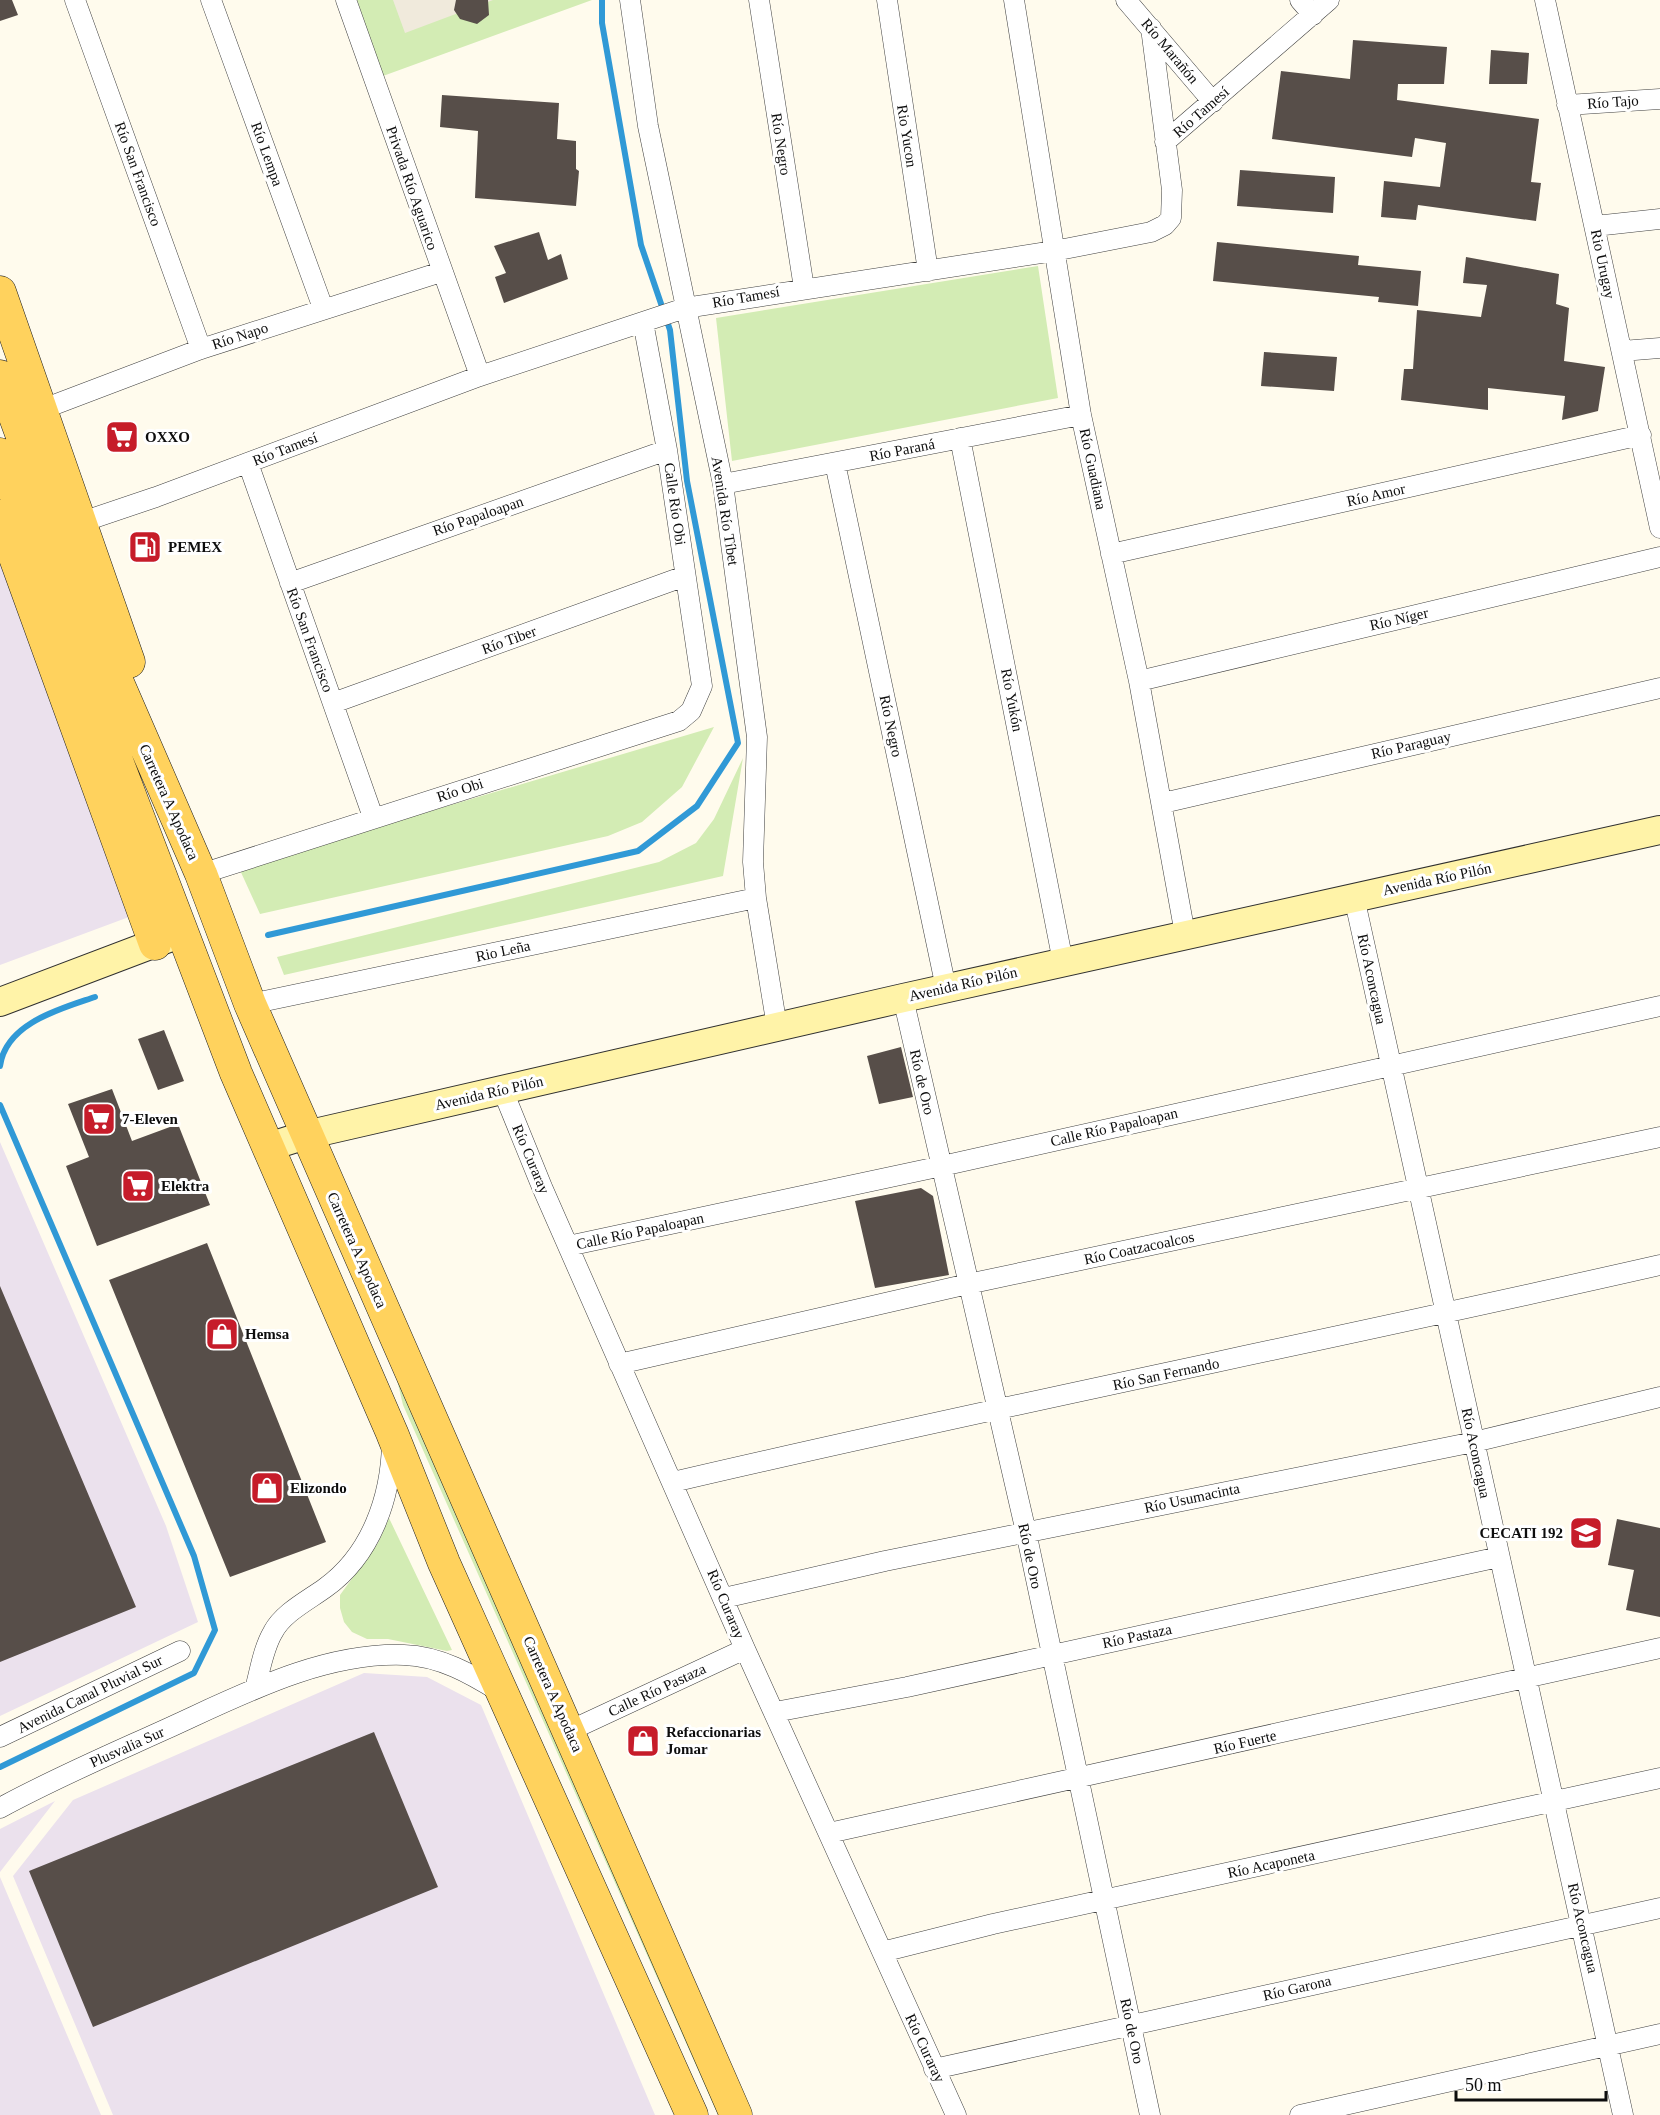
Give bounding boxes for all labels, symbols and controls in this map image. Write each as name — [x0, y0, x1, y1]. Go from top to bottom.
street label: Río Marañón — [1138, 15, 1202, 87]
street label: Río Tamesí — [1170, 84, 1232, 140]
street label: Río Tajo — [1587, 92, 1639, 112]
street label: Rio Yucon — [894, 104, 920, 169]
street label: Río Negro — [768, 112, 794, 176]
street label: Río San Francisco — [112, 120, 164, 228]
street label: Río Lempa — [248, 120, 286, 189]
street label: Privada Río Aguarico — [383, 124, 441, 252]
street label: Rio Urugay — [1588, 228, 1618, 301]
street label: Río Tamesí — [711, 283, 781, 311]
street label: Río Napo — [210, 319, 270, 353]
supermarket icon: OXXO — [104, 419, 140, 455]
street label: Río Guadiana — [1077, 427, 1110, 512]
place label: OXXO — [145, 429, 190, 445]
street label: Río Tamesí — [250, 429, 320, 469]
street label: Río Paraná — [868, 436, 936, 464]
street label: Avenida Río Tíbet — [708, 455, 742, 568]
street label: Calle Río Obi — [661, 462, 689, 546]
street label: Río Amor — [1345, 481, 1407, 509]
street label: Río Papaloapan — [431, 493, 526, 539]
fuel station icon: PEMEX — [127, 529, 163, 565]
place label: PEMEX — [168, 539, 222, 555]
street label: Río San Francisco — [284, 586, 336, 694]
street label: Río Níger — [1368, 605, 1430, 633]
street label: Río Tiber — [479, 623, 539, 657]
street label: Río Yukón — [998, 667, 1026, 733]
street label: Río Negro — [877, 694, 905, 758]
street label: Río Paraguay — [1370, 728, 1453, 762]
street label: Carretera A Apodaca — [136, 742, 202, 863]
street label: Río Obi — [435, 775, 485, 805]
street label: Avenida Río Pilón — [1381, 860, 1493, 898]
street label: Río Aconcagua — [1355, 932, 1389, 1026]
street label: Rio Leña — [474, 937, 532, 965]
street label: Avenida Río Pilón — [907, 964, 1019, 1004]
street label: Río de Oro — [907, 1048, 937, 1116]
street label: Avenida Río Pilón — [433, 1073, 545, 1113]
supermarket icon: 7-Eleven — [81, 1101, 117, 1137]
street label: Calle Río Papaloapan — [1049, 1104, 1180, 1149]
place label: 7-Eleven — [122, 1111, 178, 1127]
street label: Río Curaray — [509, 1122, 553, 1197]
supermarket icon: Elektra — [120, 1168, 156, 1204]
place label: Elektra — [161, 1178, 210, 1194]
street label: Carretera A Apodaca — [324, 1190, 390, 1311]
street label: Calle Río Papaloapan — [575, 1210, 706, 1252]
street label: Río Coatzacoalcos — [1083, 1228, 1196, 1267]
shop icon: Hemsa — [204, 1316, 240, 1352]
place label: Hemsa — [245, 1326, 290, 1342]
street label: Río San Fernando — [1111, 1355, 1221, 1393]
street label: Río Aconcagua — [1459, 1406, 1493, 1500]
shop icon: Elizondo — [249, 1470, 285, 1506]
place label: Elizondo — [290, 1480, 347, 1496]
street label: Río Usumacinta — [1143, 1480, 1241, 1516]
school or university icon: CECATI 192 — [1568, 1515, 1604, 1551]
street label: Río de Oro — [1015, 1522, 1045, 1590]
place label: CECATI 192 — [1480, 1525, 1563, 1541]
street label: Río Curaray — [704, 1567, 748, 1642]
street label: Río Pastaza — [1101, 1621, 1173, 1651]
street label: Carretera A Apodaca — [520, 1634, 586, 1755]
street label: Avenida Canal Pluvial Sur — [15, 1652, 165, 1736]
street label: Calle Río Pastaza — [606, 1660, 709, 1720]
shop icon: Refaccionarias Jomar — [625, 1723, 661, 1759]
street label: Plusvalia Sur — [87, 1724, 167, 1770]
place label: Refaccionarias Jomar — [666, 1724, 761, 1757]
street label: Río Fuerte — [1212, 1727, 1278, 1757]
street label: Río Acaponeta — [1226, 1847, 1316, 1881]
street label: Río Aconcagua — [1565, 1881, 1601, 1975]
street label: Río Garona — [1261, 1972, 1333, 2004]
street label: Río de Oro — [1117, 1997, 1147, 2065]
street label: Río Curaray — [902, 2011, 948, 2085]
scale bar — [1456, 2064, 1606, 2102]
text: 50 m — [1465, 2075, 1502, 2095]

